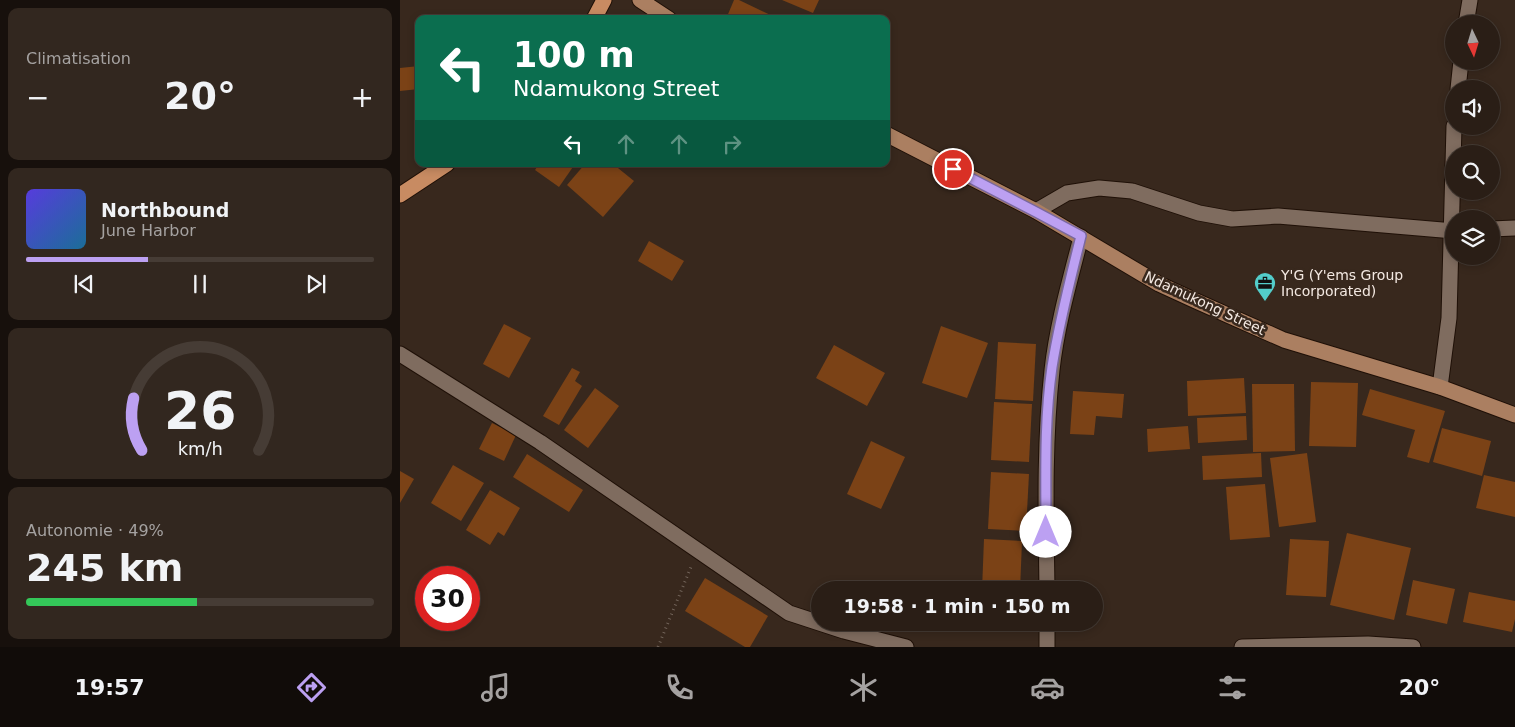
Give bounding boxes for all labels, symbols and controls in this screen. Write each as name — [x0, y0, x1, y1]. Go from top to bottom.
north arrow — [1445, 15, 1500, 70]
map controls — [1445, 15, 1500, 265]
icon: left — [430, 35, 495, 100]
text: 100 m — [513, 35, 635, 75]
text: Climatisation — [26, 49, 131, 68]
text: 20° — [164, 74, 236, 118]
text: Ndamukong Street — [513, 76, 719, 101]
button: sound — [1445, 80, 1500, 135]
text: − — [26, 81, 49, 114]
text: + — [351, 81, 374, 114]
icon: left — [559, 130, 587, 158]
icon: ahead — [612, 130, 640, 158]
icon: ahead — [665, 130, 693, 158]
icon: right — [718, 130, 746, 158]
button: search — [1445, 145, 1500, 200]
pin — [932, 148, 974, 190]
icon: arrive — [939, 155, 967, 183]
text: Northbound — [101, 199, 229, 221]
button: layers — [1445, 210, 1500, 265]
text: June Harbor — [101, 221, 196, 240]
place label: Y'G (Y'ems Group Incorporated) — [1280, 267, 1403, 299]
street label: Ndamukong Street — [1142, 268, 1268, 338]
icon: previous — [70, 270, 98, 298]
icon: pause — [186, 270, 214, 298]
icon: next — [302, 270, 330, 298]
office icon: Y'G (Y'ems Group Incorporated) — [1253, 271, 1277, 302]
text: 26 — [164, 381, 236, 441]
text: km/h — [177, 438, 223, 459]
position arrow — [1019, 505, 1071, 557]
text: Autonomie · 49% — [26, 521, 164, 540]
text: 245 km — [26, 546, 183, 590]
speed limit sign: 30 — [415, 566, 480, 631]
text: 19:58 · 1 min · 150 m — [843, 595, 1071, 617]
icon: directions — [294, 670, 329, 705]
icon: music — [478, 670, 513, 705]
icon: phone — [662, 670, 697, 705]
icon: climate — [846, 670, 881, 705]
icon: car — [1030, 670, 1065, 705]
icon: filters — [1215, 670, 1250, 705]
text: 19:57 — [75, 675, 145, 700]
text: 20° — [1399, 675, 1440, 700]

